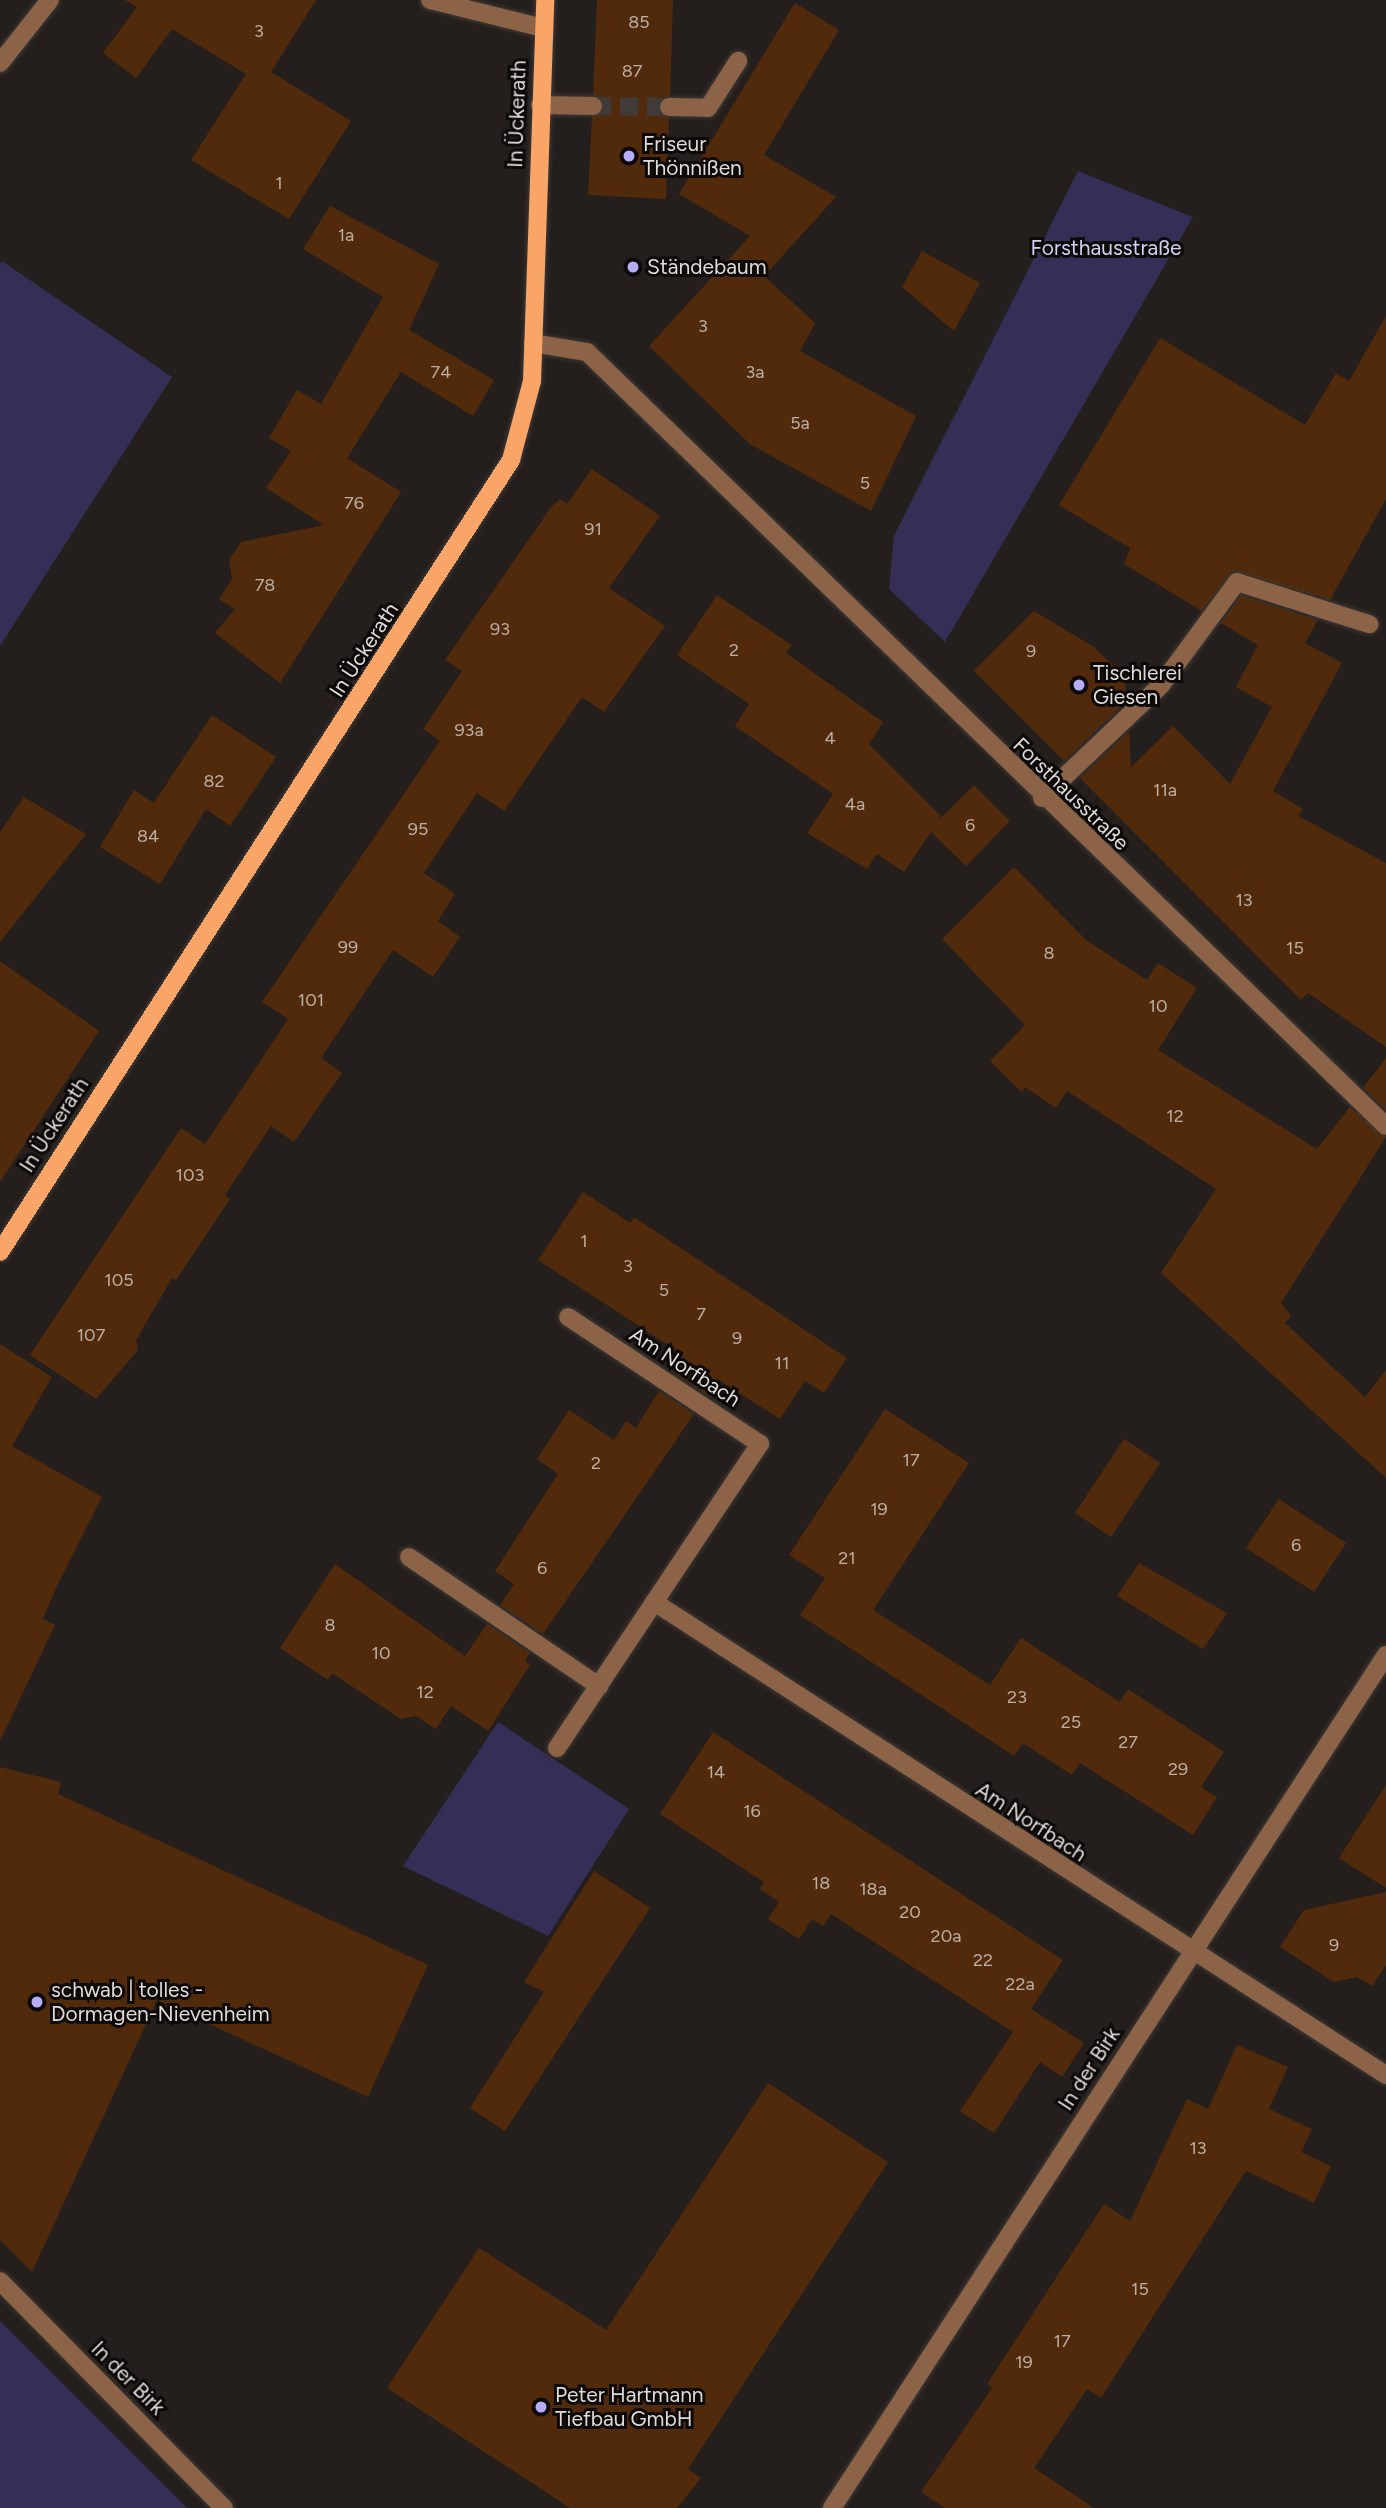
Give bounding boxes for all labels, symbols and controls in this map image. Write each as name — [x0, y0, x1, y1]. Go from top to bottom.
house number: 85 — [628, 11, 650, 33]
house number: 3 — [254, 20, 264, 42]
street label: In Ückerath — [503, 60, 531, 168]
house number: 87 — [622, 60, 642, 82]
place label: Friseur Thönnißen — [643, 131, 742, 181]
marker: Friseur Thönnißen — [621, 148, 637, 164]
house number: 1 — [275, 172, 283, 194]
house number: 1a — [338, 224, 354, 246]
park label: Forsthausstraße — [1030, 235, 1182, 261]
place label: Ständebaum — [647, 254, 767, 280]
marker: Ständebaum — [625, 259, 641, 275]
house number: 3 — [698, 315, 708, 337]
house number: 74 — [431, 361, 451, 383]
house number: 3a — [746, 361, 764, 383]
house number: 5a — [790, 412, 810, 434]
house number: 5 — [860, 472, 870, 494]
house number: 76 — [344, 492, 364, 514]
house number: 91 — [584, 518, 602, 540]
house number: 78 — [255, 574, 275, 596]
street label: In Ückerath — [324, 598, 404, 702]
house number: 93 — [490, 618, 510, 640]
house number: 2 — [729, 639, 739, 661]
house number: 9 — [1026, 640, 1036, 662]
place label: Tischlerei Giesen — [1093, 660, 1182, 710]
marker: Tischlerei Giesen — [1071, 677, 1087, 693]
house number: 93a — [454, 719, 484, 741]
house number: 4 — [824, 727, 836, 749]
street label: Forsthausstraße — [1008, 732, 1134, 856]
house number: 82 — [203, 770, 225, 792]
house number: 11a — [1153, 779, 1177, 801]
house number: 4a — [845, 793, 865, 815]
house number: 6 — [965, 814, 975, 836]
house number: 95 — [408, 818, 428, 840]
house number: 84 — [137, 825, 159, 847]
house number: 13 — [1235, 889, 1253, 911]
house number: 99 — [338, 936, 358, 958]
house number: 15 — [1286, 937, 1304, 959]
house number: 8 — [1043, 942, 1055, 964]
house number: 101 — [298, 989, 324, 1011]
house number: 10 — [1149, 995, 1167, 1017]
street label: In Ückerath — [14, 1073, 94, 1177]
house number: 12 — [1166, 1105, 1184, 1127]
house number: 103 — [176, 1164, 204, 1186]
house number: 1 — [580, 1230, 588, 1252]
house number: 3 — [623, 1255, 633, 1277]
house number: 105 — [104, 1269, 134, 1291]
house number: 5 — [659, 1279, 669, 1301]
house number: 7 — [696, 1303, 706, 1325]
street label: Am Norfbach — [625, 1322, 745, 1412]
house number: 107 — [77, 1324, 105, 1346]
house number: 9 — [732, 1327, 742, 1349]
house number: 11 — [775, 1352, 789, 1374]
house number: 17 — [902, 1449, 920, 1471]
house number: 2 — [591, 1452, 601, 1474]
house number: 19 — [870, 1498, 888, 1520]
house number: 6 — [1291, 1534, 1301, 1556]
house number: 21 — [838, 1547, 856, 1569]
house number: 6 — [537, 1557, 547, 1579]
house number: 8 — [324, 1614, 336, 1636]
house number: 10 — [372, 1642, 390, 1664]
house number: 12 — [416, 1681, 434, 1703]
house number: 23 — [1007, 1686, 1027, 1708]
house number: 25 — [1061, 1711, 1081, 1733]
house number: 27 — [1118, 1731, 1138, 1753]
house number: 29 — [1168, 1758, 1188, 1780]
house number: 14 — [707, 1761, 725, 1783]
street label: Am Norfbach — [971, 1777, 1091, 1867]
house number: 16 — [743, 1800, 761, 1822]
house number: 18 — [812, 1872, 830, 1894]
house number: 18a — [859, 1878, 887, 1900]
house number: 20 — [899, 1901, 921, 1923]
house number: 20a — [931, 1925, 961, 1947]
house number: 9 — [1329, 1934, 1339, 1956]
house number: 22 — [973, 1949, 993, 1971]
house number: 22a — [1005, 1973, 1035, 1995]
place label: schwab | tolles - Dormagen-Nievenheim — [51, 1977, 270, 2027]
marker: schwab | tolles - Dormagen-Nievenheim — [29, 1994, 45, 2010]
street label: In der Birk — [1053, 2023, 1125, 2115]
house number: 13 — [1189, 2137, 1207, 2159]
house number: 15 — [1131, 2278, 1149, 2300]
house number: 17 — [1053, 2330, 1071, 2352]
street label: In der Birk — [86, 2336, 170, 2420]
house number: 19 — [1015, 2351, 1033, 2373]
place label: Peter Hartmann Tiefbau GmbH — [555, 2382, 704, 2432]
marker: Peter Hartmann Tiefbau GmbH — [533, 2399, 549, 2415]

